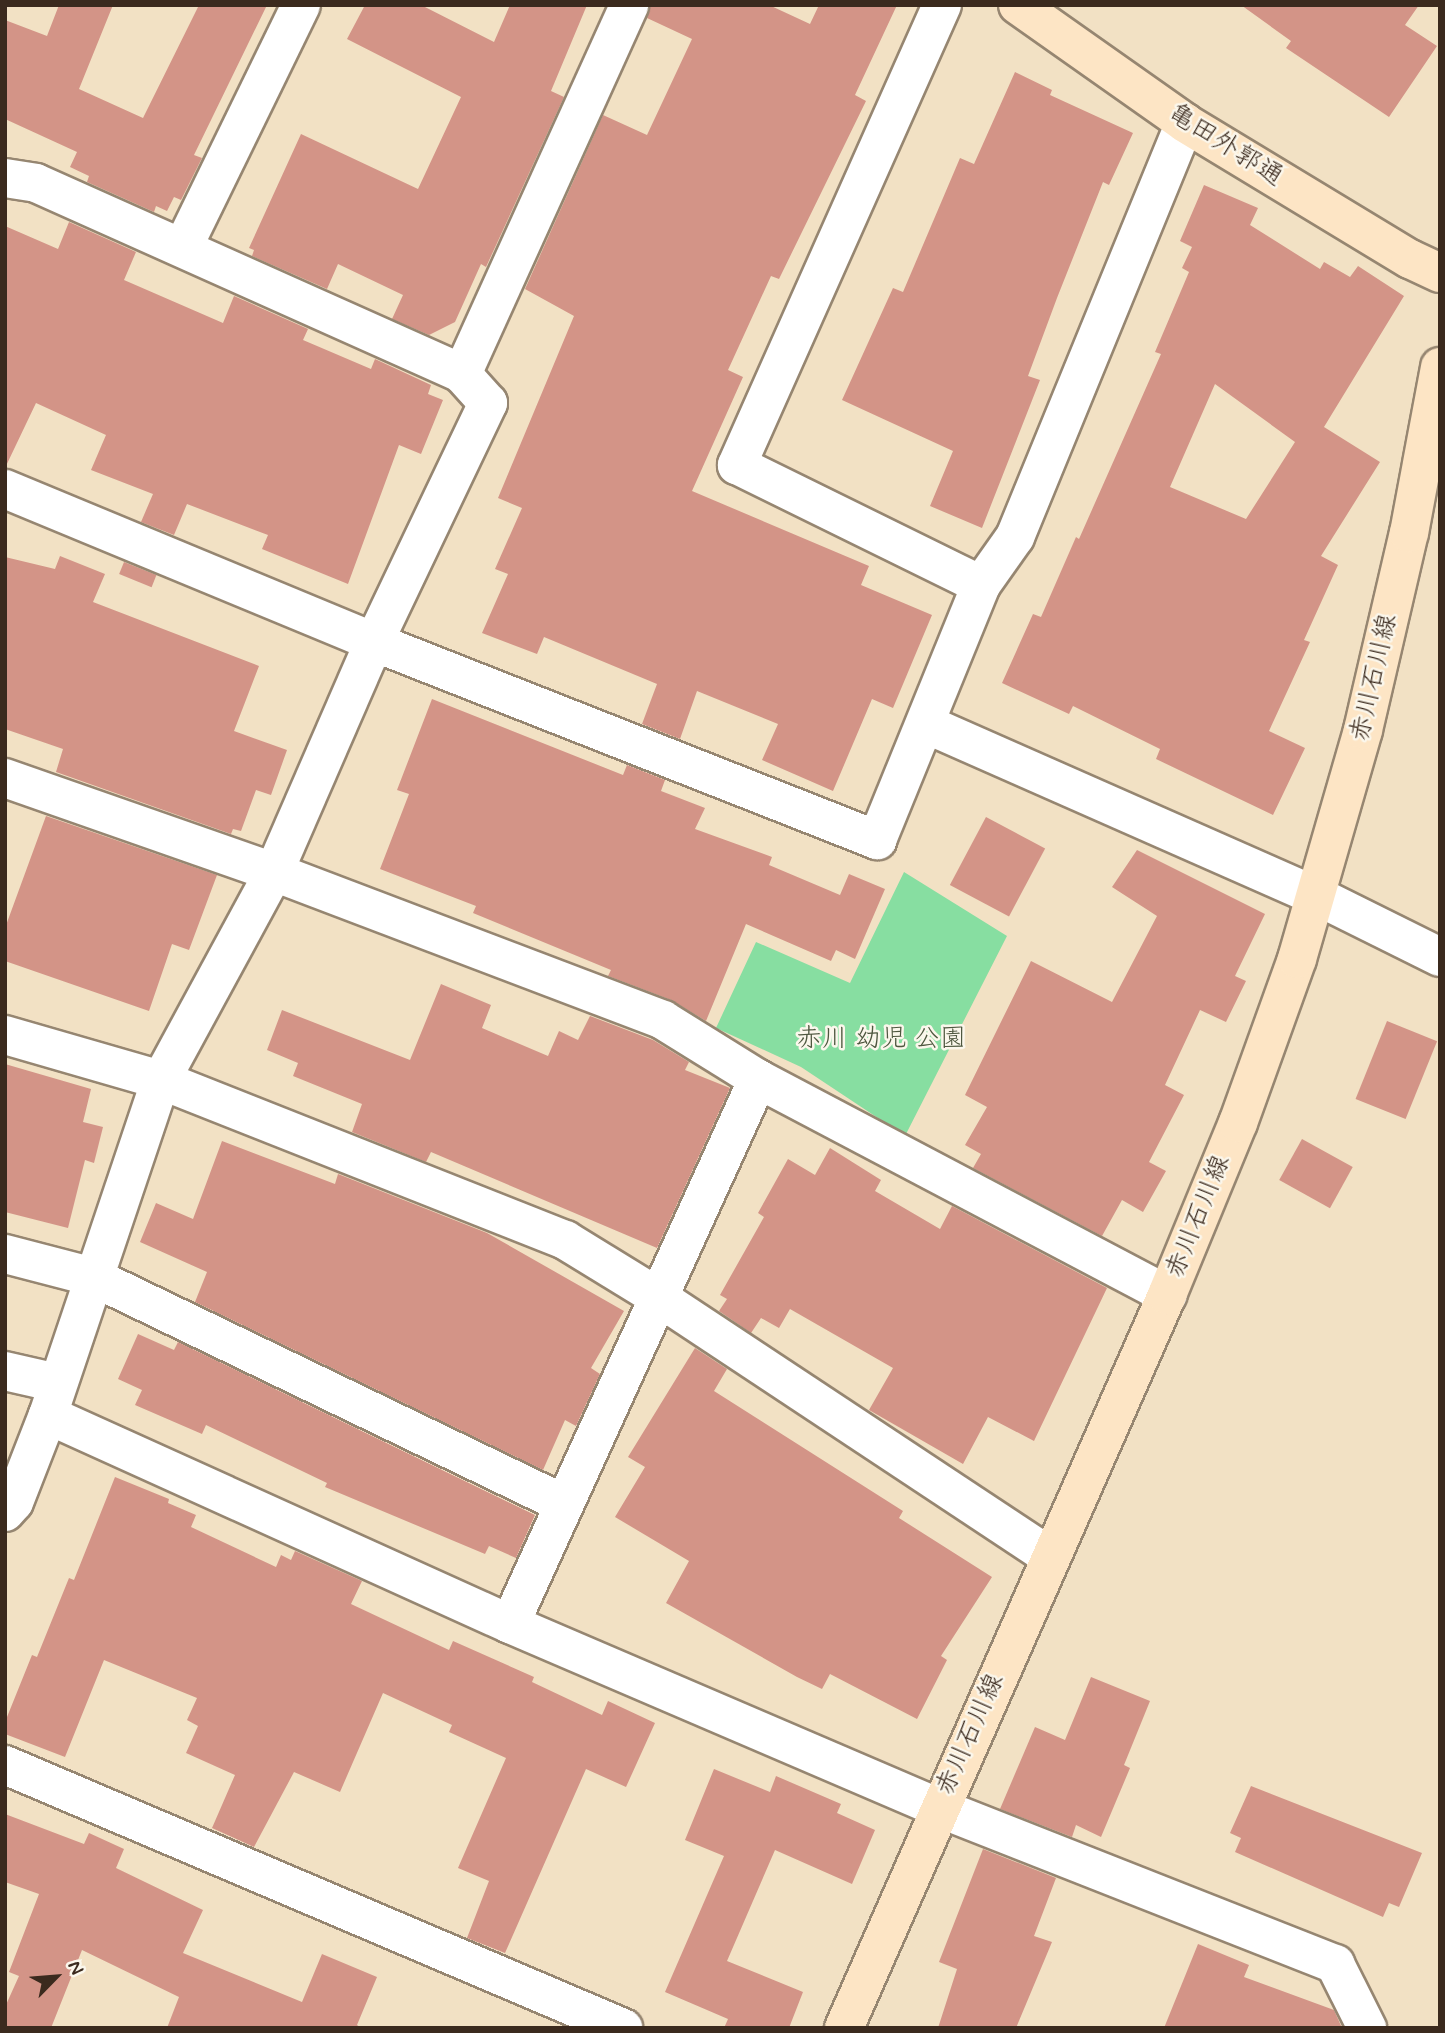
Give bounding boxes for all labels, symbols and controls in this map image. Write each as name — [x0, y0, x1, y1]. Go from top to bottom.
street label: 亀田外郭通 — [1162, 98, 1288, 194]
street label: 赤川石川線 — [1345, 611, 1405, 745]
park label: 赤川 幼児 公園 — [796, 1024, 966, 1056]
street label: 赤川石川線 — [1160, 1151, 1238, 1283]
street label: 赤川石川線 — [930, 1669, 1012, 1801]
north arrow — [21, 1942, 91, 2012]
text: N — [61, 1957, 89, 1979]

